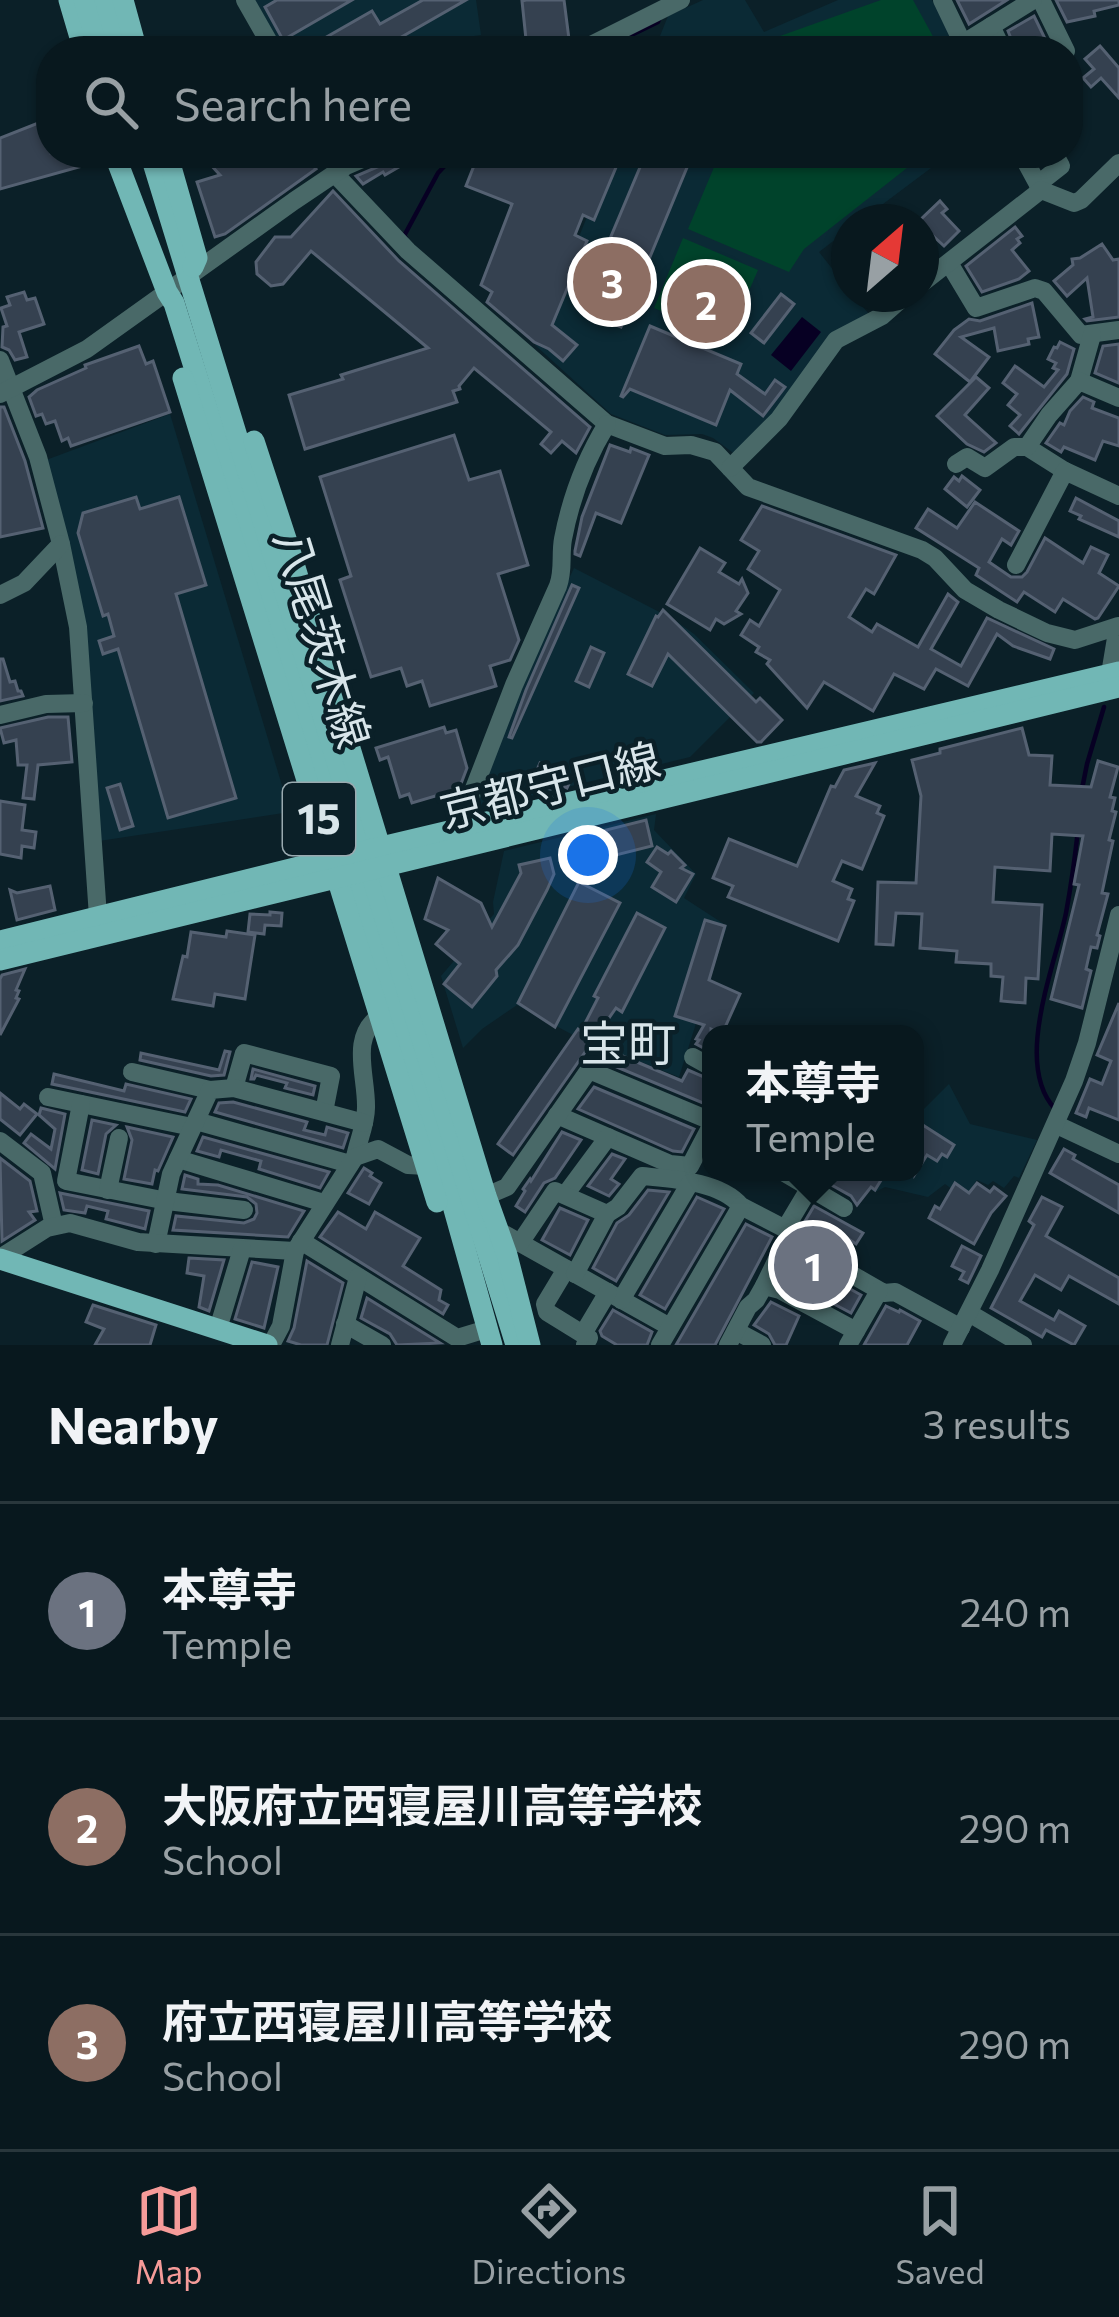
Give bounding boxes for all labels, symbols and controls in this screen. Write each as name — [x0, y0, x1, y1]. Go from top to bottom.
search box — [36, 36, 1083, 168]
icon: search — [78, 69, 144, 135]
text: Search here — [174, 75, 412, 130]
north arrow — [831, 204, 939, 312]
pin: 3 — [573, 237, 651, 327]
pin: 2 — [667, 259, 745, 349]
street label: 八尾茨木線 — [265, 523, 384, 754]
street label: 京都守口線 — [434, 730, 665, 837]
road number: 15 — [283, 783, 355, 855]
your location — [558, 825, 618, 885]
district label: 宝町 — [580, 1012, 676, 1071]
popup — [702, 1025, 924, 1181]
text: 本尊寺 — [745, 1053, 881, 1108]
text: Temple — [745, 1112, 876, 1160]
pin: 1 — [774, 1220, 852, 1310]
text: Nearby — [48, 1392, 218, 1455]
text: 3 results — [923, 1399, 1071, 1447]
text: 本尊寺 — [162, 1560, 297, 1615]
text: 1 — [78, 1587, 96, 1635]
text: 240 m — [960, 1587, 1071, 1635]
text: Temple — [162, 1619, 292, 1667]
text: 大阪府立西寝屋川高等学校 — [162, 1776, 702, 1831]
text: 2 — [76, 1803, 98, 1851]
text: 290 m — [959, 1803, 1071, 1851]
text: School — [162, 1835, 283, 1883]
text: 府立西寝屋川高等学校 — [162, 1992, 612, 2047]
text: 3 — [76, 2019, 98, 2067]
text: 290 m — [959, 2019, 1071, 2067]
text: School — [162, 2051, 283, 2099]
tab: Map — [135, 2178, 203, 2291]
tab: Directions — [472, 2178, 626, 2291]
tab: Saved — [895, 2178, 984, 2291]

